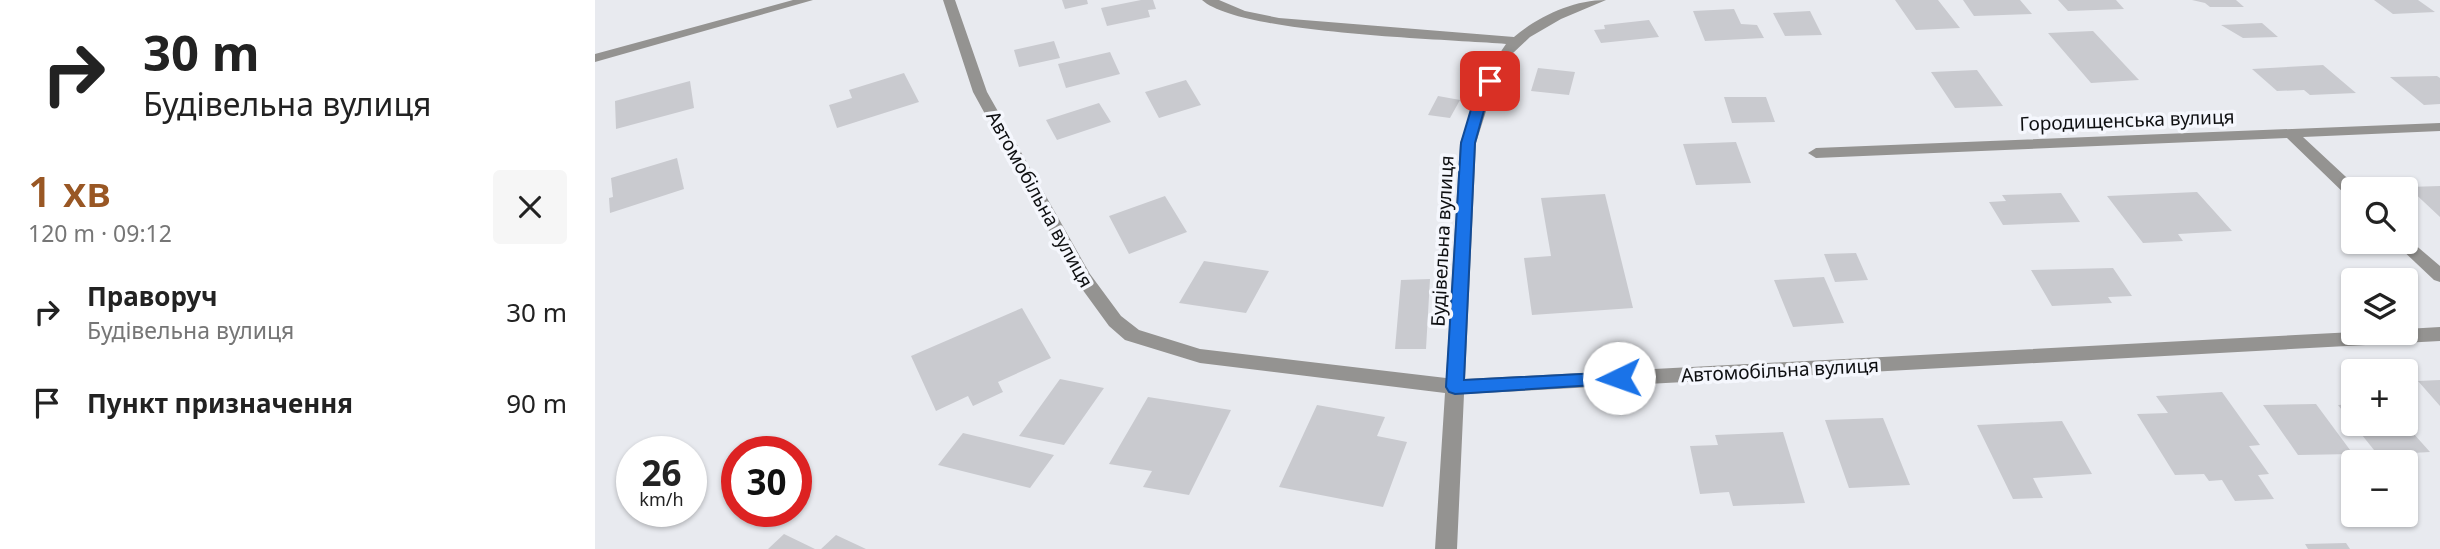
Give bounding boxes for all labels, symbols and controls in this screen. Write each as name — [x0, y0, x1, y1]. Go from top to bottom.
text: 30 m — [143, 19, 260, 85]
icon: right — [28, 28, 119, 119]
pin — [1460, 51, 1520, 111]
icon: arrive — [1471, 62, 1509, 100]
text: Будівельна вулиця — [143, 82, 431, 125]
street label: Городищенська вулиця — [2019, 103, 2235, 137]
street label: Автомобільна вулиця — [981, 106, 1099, 292]
street label: Будівельна вулиця — [1425, 155, 1459, 327]
text: 1 хв — [28, 162, 111, 219]
button: close — [493, 170, 567, 244]
map controls — [2341, 177, 2418, 527]
button: search — [2341, 177, 2418, 254]
text: 120 m · 09:12 — [28, 217, 172, 249]
button: layers — [2341, 268, 2418, 345]
text: Праворуч — [87, 278, 218, 314]
icon: right — [28, 293, 66, 331]
text: 30 m — [506, 294, 567, 330]
text: Будівельна вулиця — [87, 314, 294, 346]
position arrow — [1582, 341, 1656, 415]
street label: Автомобільна вулиця — [1680, 352, 1880, 388]
button: + — [2341, 359, 2418, 436]
icon: arrive — [28, 384, 66, 422]
text: Пункт призначення — [87, 385, 353, 421]
text: 90 m — [506, 385, 567, 421]
speed limit sign: 30 — [721, 436, 812, 527]
text: 26 — [641, 449, 682, 496]
button: − — [2341, 450, 2418, 527]
text: km/h — [639, 487, 684, 511]

